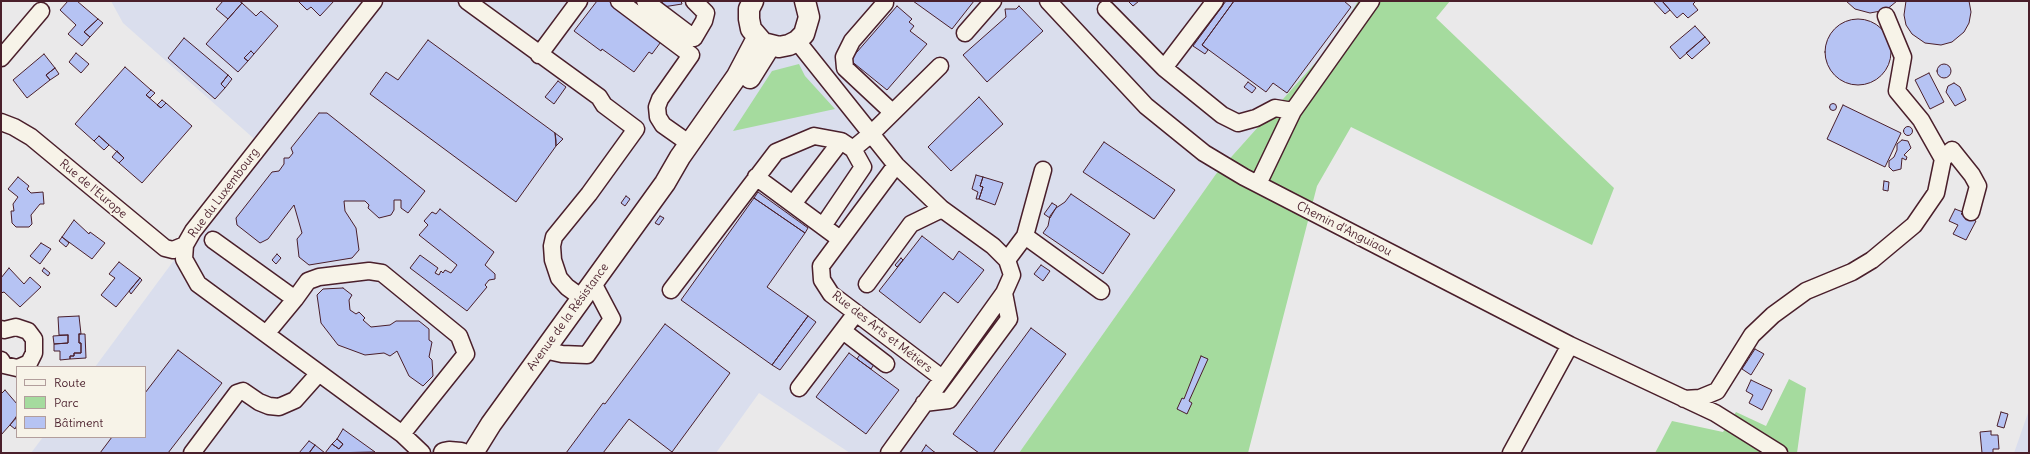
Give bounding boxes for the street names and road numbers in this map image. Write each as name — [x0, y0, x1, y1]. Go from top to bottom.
street label: Rue du Luxembourg — [186, 145, 262, 241]
street label: Rue de l'Europe — [56, 157, 130, 221]
street label: Chemin d'Anguiaou — [1294, 199, 1394, 259]
street label: Avenue de la Résistance — [524, 260, 612, 374]
street label: Rue des Arts et Métiers — [829, 288, 935, 376]

